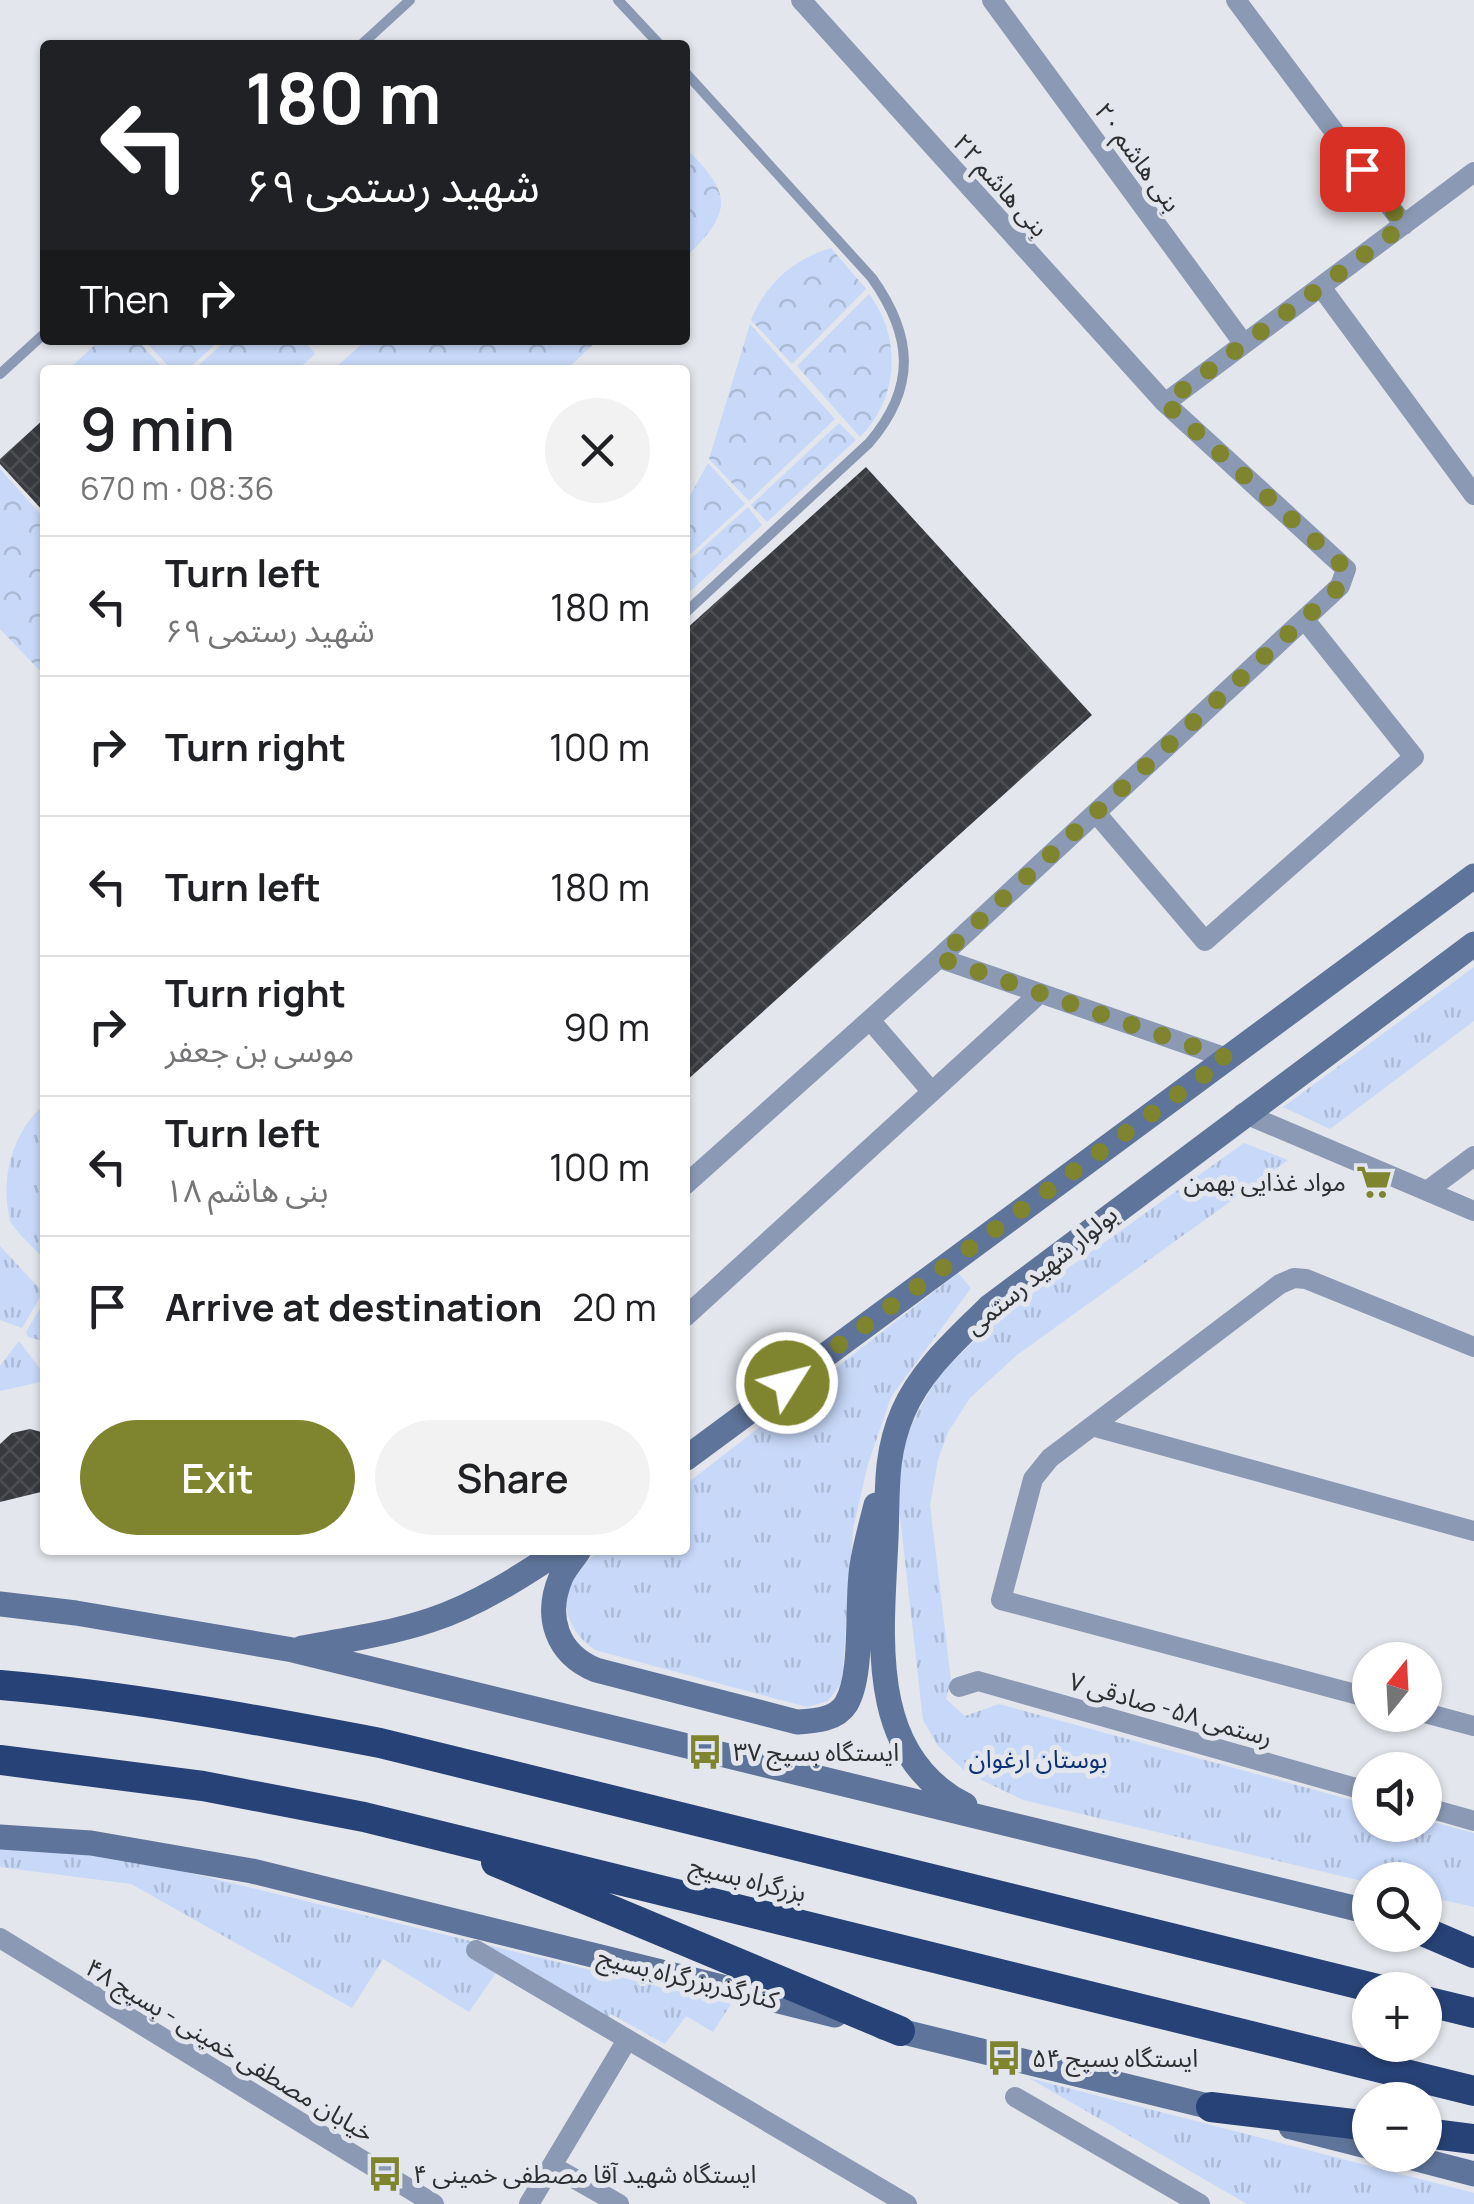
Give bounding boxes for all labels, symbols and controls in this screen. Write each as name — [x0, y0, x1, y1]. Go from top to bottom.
text: 180 m — [245, 49, 442, 145]
icon: left — [80, 80, 210, 210]
street label: بنی هاشم ۲۰ — [1084, 95, 1190, 220]
street label: بنی هاشم ۲۲ — [943, 126, 1057, 246]
pin — [1320, 127, 1405, 212]
icon: arrive — [1335, 142, 1390, 197]
text: شهید رستمی ۶۹ — [245, 154, 540, 216]
icon: right — [189, 270, 244, 325]
text: Then — [80, 272, 169, 324]
text: 9 min — [80, 387, 235, 469]
button: close — [545, 398, 650, 503]
text: 670 m · 08:36 — [80, 466, 274, 510]
text: Turn left — [165, 546, 321, 598]
icon: left — [80, 579, 135, 634]
text: 180 m — [550, 580, 650, 632]
text: شهید رستمی ۶۹ — [165, 608, 375, 652]
icon: right — [80, 719, 135, 774]
text: Turn right — [165, 720, 346, 772]
text: 100 m — [549, 720, 650, 772]
icon: left — [80, 859, 135, 914]
text: Turn left — [165, 860, 321, 912]
text: 180 m — [550, 860, 650, 912]
text: Turn right — [165, 966, 346, 1018]
icon: right — [80, 999, 135, 1054]
text: 90 m — [563, 1000, 650, 1052]
text: موسی بن جعفر — [165, 1028, 354, 1072]
text: Turn left — [165, 1106, 321, 1158]
icon: left — [80, 1139, 135, 1194]
text: 100 m — [549, 1140, 650, 1192]
supermarket icon: مواد غذایی بهمن — [1355, 1163, 1393, 1201]
place label: مواد غذایی بهمن — [1183, 1164, 1346, 1199]
text: بنی هاشم ۱۸ — [165, 1168, 328, 1212]
street label: بولوار شهید رستمی — [957, 1197, 1124, 1342]
icon: arrive — [80, 1279, 135, 1334]
text: Arrive at destination — [165, 1280, 542, 1332]
text: 20 m — [572, 1280, 657, 1332]
position arrow — [735, 1331, 839, 1435]
button: Exit — [80, 1420, 355, 1535]
button: Share — [375, 1420, 650, 1535]
north arrow — [1352, 1642, 1442, 1732]
map controls — [1352, 1642, 1442, 2172]
street label: رستمی ۵۸- صادقی ۷ — [1065, 1663, 1277, 1754]
bus stop icon: ایستگاه بسیج ۳۷ — [686, 1733, 724, 1771]
place label: ایستگاه بسیج ۳۷ — [733, 1734, 899, 1771]
park label: بوستان ارغوان — [969, 1741, 1107, 1776]
button: sound — [1352, 1752, 1442, 1842]
street label: بزرگراه بسیج — [686, 1847, 810, 1912]
button: search — [1352, 1862, 1442, 1952]
street label: کنارگذربزرگراه بسیج — [593, 1938, 783, 2019]
street label: خیابان مصطفی خمینی - بسیج ۴۸ — [78, 1949, 381, 2152]
button: + — [1352, 1972, 1442, 2062]
bus stop icon: ایستگاه بسیج ۵۴ — [985, 2039, 1023, 2077]
place label: ایستگاه بسیج ۵۴ — [1032, 2040, 1198, 2077]
button: − — [1352, 2082, 1442, 2172]
bus stop icon: ایستگاه شهید آقا مصطفی خمینی ۴ — [366, 2155, 404, 2193]
place label: ایستگاه شهید آقا مصطفی خمینی ۴ — [413, 2156, 757, 2191]

